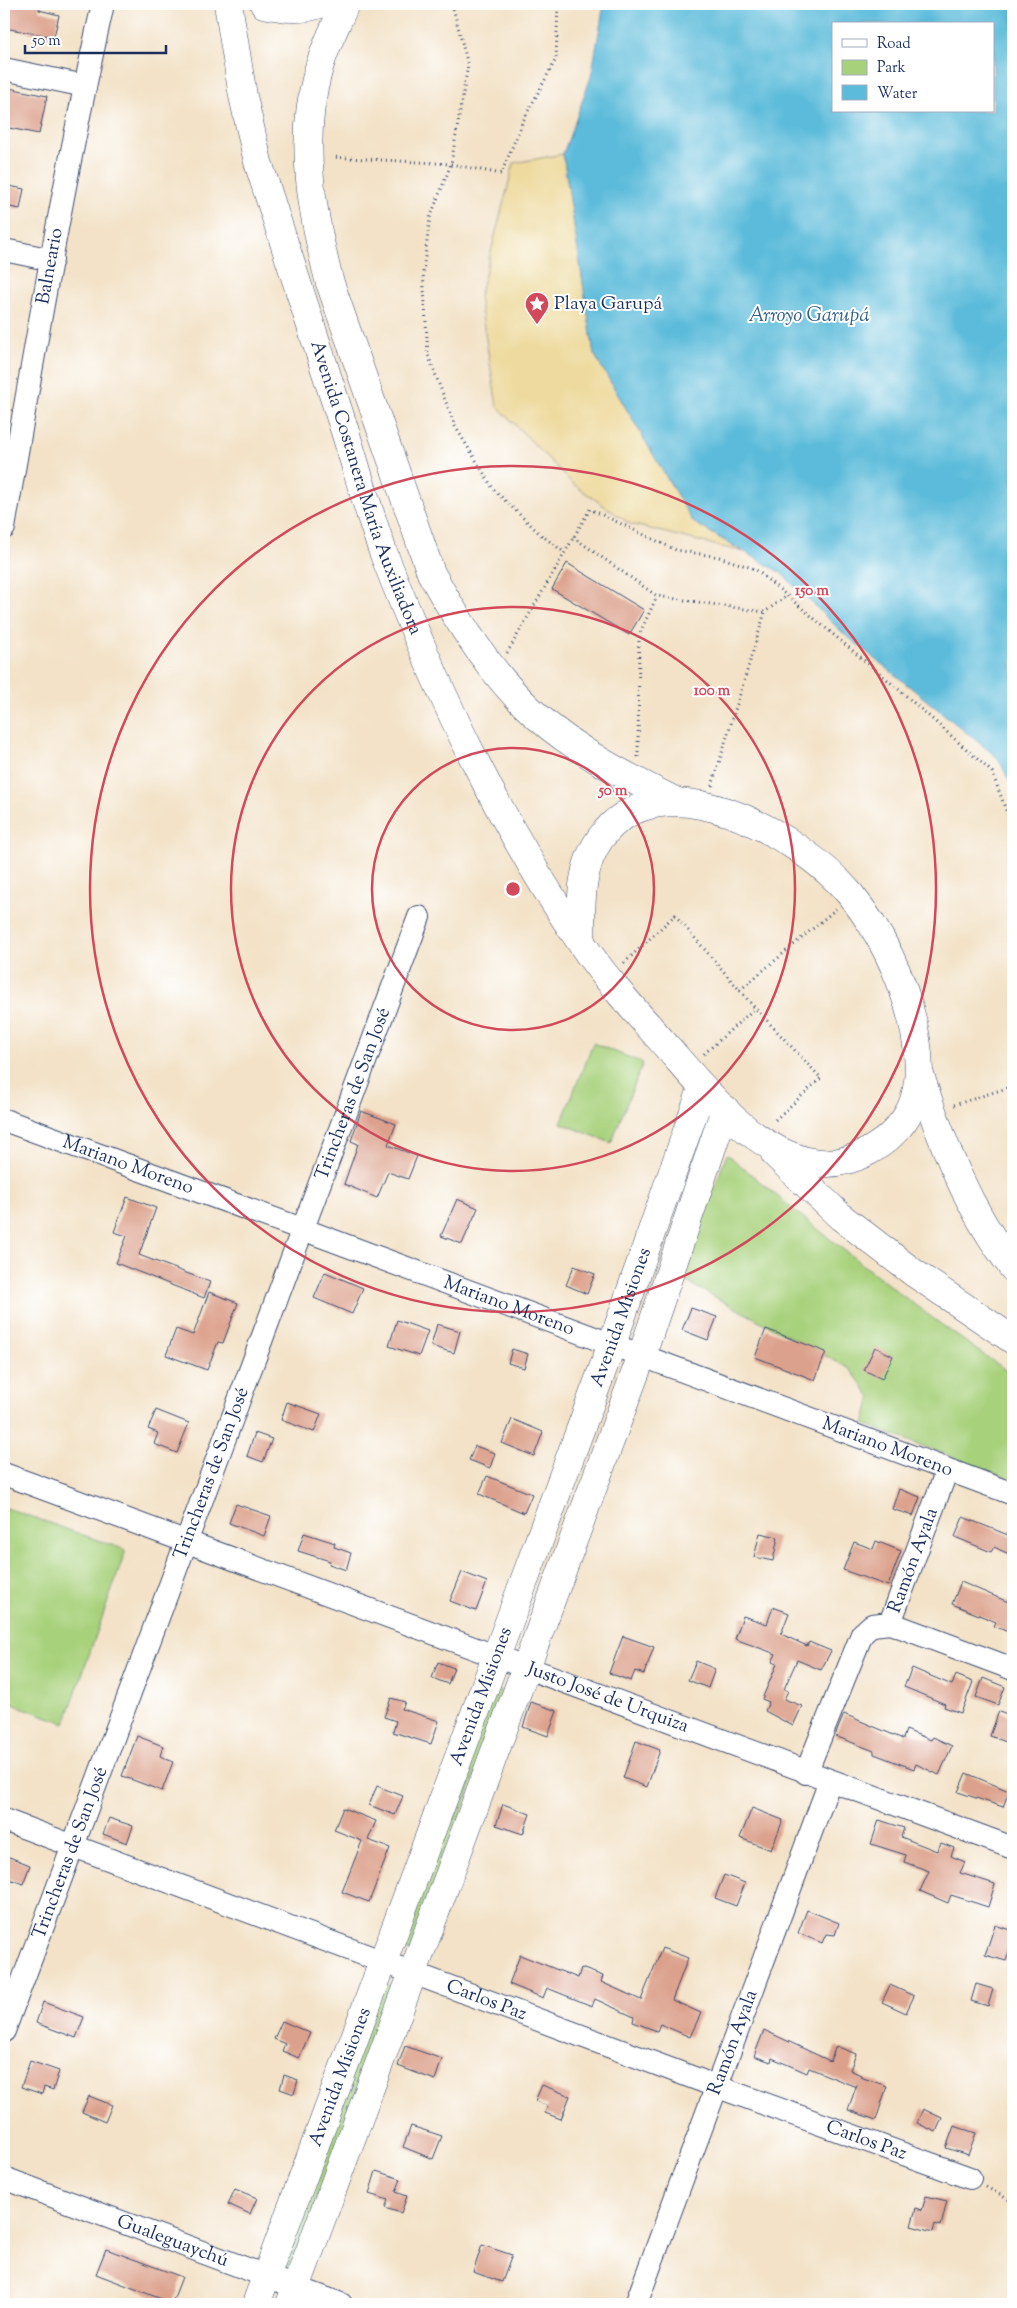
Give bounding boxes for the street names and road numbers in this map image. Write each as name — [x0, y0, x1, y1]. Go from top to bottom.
street label: Balneario — [30, 225, 70, 306]
street label: Avenida Costanera María Auxiliadora — [303, 337, 429, 639]
street label: Trincheras de San José — [309, 1004, 398, 1184]
street label: Mariano Moreno — [59, 1129, 197, 1202]
street label: Avenida Misiones — [584, 1244, 658, 1391]
street label: Mariano Moreno — [439, 1269, 578, 1343]
street label: Trincheras de San José — [167, 1383, 256, 1563]
street label: Mariano Moreno — [818, 1410, 957, 1484]
street label: Ramón Ayala — [881, 1504, 945, 1617]
street label: Avenida Misiones — [443, 1623, 519, 1770]
street label: Justo José de Urquiza — [522, 1655, 693, 1740]
street label: Trincheras de San José — [26, 1763, 115, 1943]
street label: Carlos Paz — [442, 1973, 530, 2028]
street label: Ramón Ayala — [701, 1986, 765, 2099]
street label: Avenida Misiones — [302, 2004, 378, 2150]
street label: Carlos Paz — [822, 2114, 910, 2168]
street label: Gualeguaychú — [113, 2208, 232, 2274]

